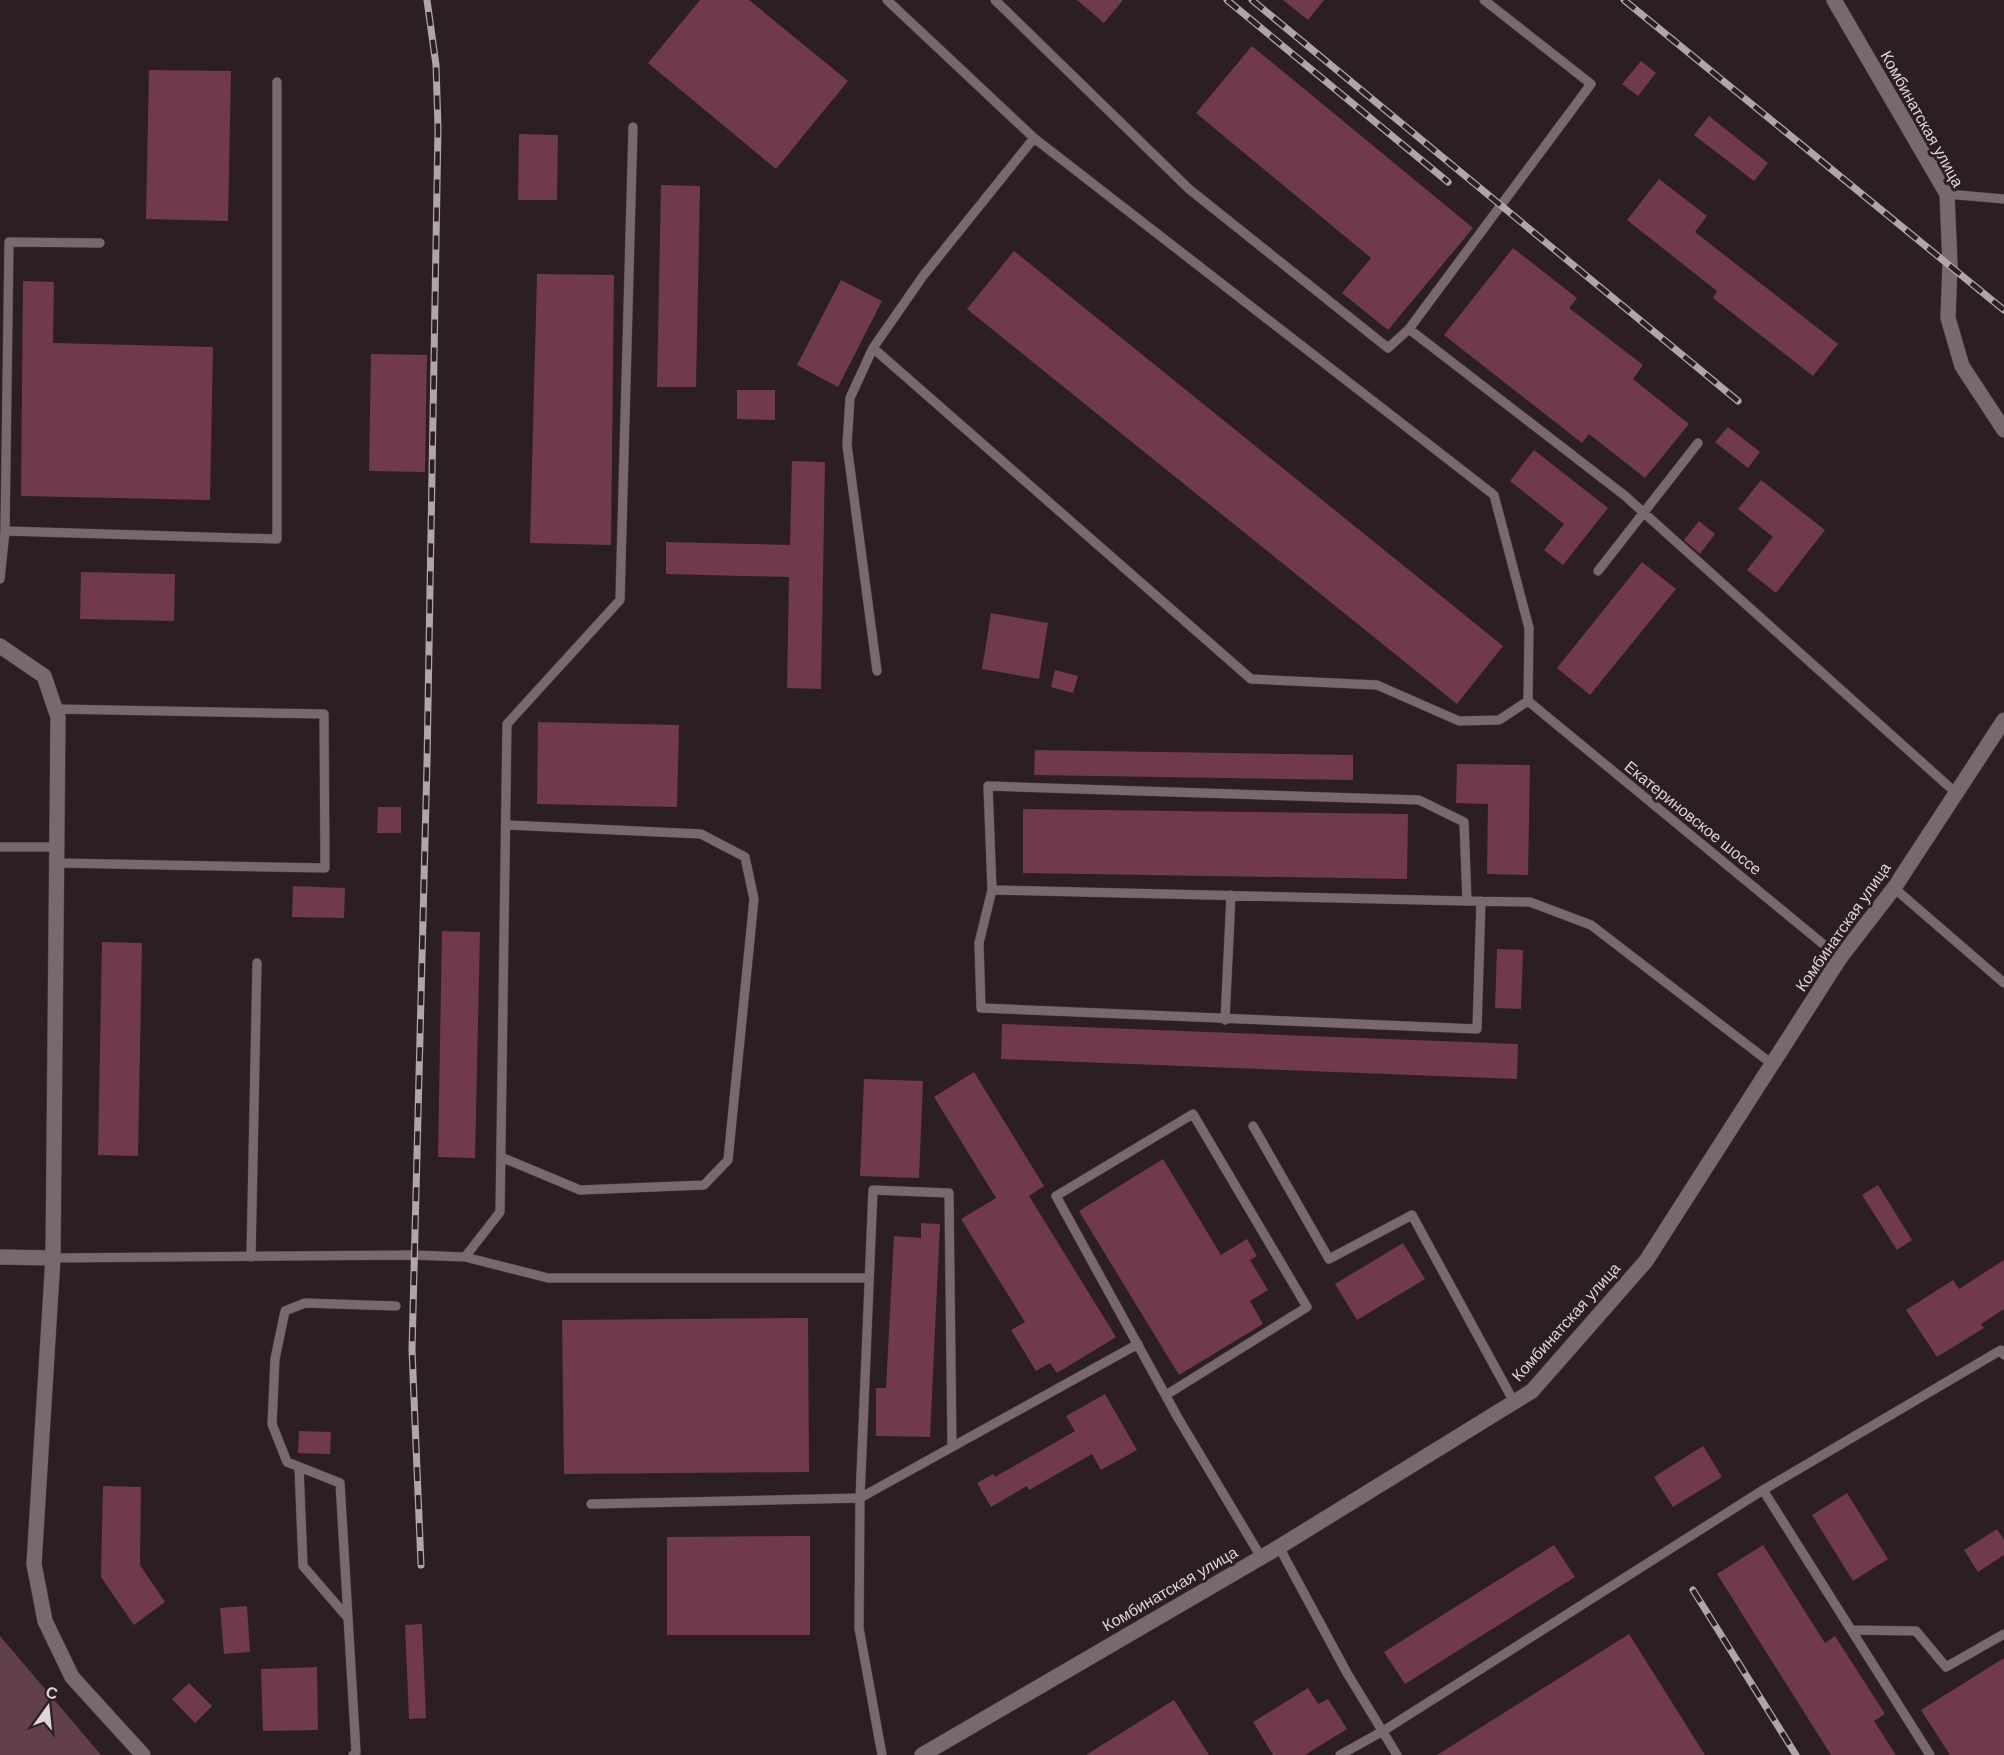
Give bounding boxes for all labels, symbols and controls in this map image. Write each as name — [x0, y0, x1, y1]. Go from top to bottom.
street label: Комбинатская улица — [1877, 48, 1967, 190]
street label: Екатериновское шоссе — [1621, 758, 1765, 878]
street label: Комбинатская улица — [1792, 859, 1894, 995]
street label: Комбинатская улица — [1508, 1259, 1624, 1385]
street label: Комбинатская улица — [1099, 1543, 1241, 1635]
north arrow — [18, 1677, 78, 1737]
text: С — [44, 1683, 60, 1703]

